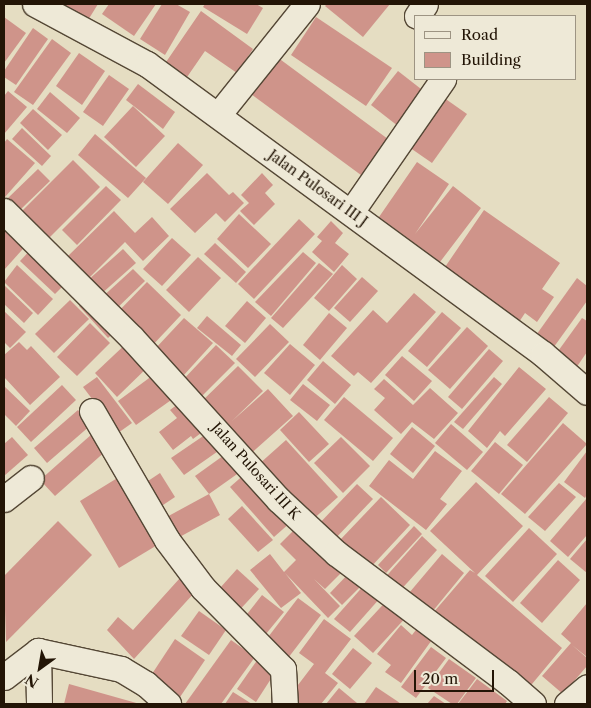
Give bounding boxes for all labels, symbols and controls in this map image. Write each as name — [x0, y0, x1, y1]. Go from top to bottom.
legend — [414, 15, 576, 80]
text: Road — [461, 25, 498, 44]
text: Building — [461, 50, 521, 69]
street label: Jalan Pulosari III J — [265, 146, 371, 230]
street label: Jalan Pulosari III K — [208, 419, 304, 523]
north arrow — [15, 643, 65, 693]
scale bar — [416, 660, 496, 692]
text: 20 m — [422, 669, 458, 688]
text: N — [22, 670, 42, 692]

